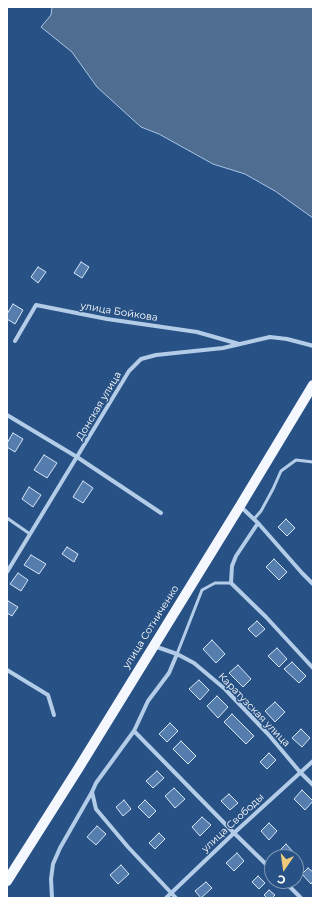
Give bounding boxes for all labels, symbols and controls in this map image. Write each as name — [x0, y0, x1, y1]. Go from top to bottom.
street label: улица Бойкова — [79, 300, 159, 324]
street label: Донская улица — [74, 369, 124, 443]
street label: улица Сотниченко — [120, 583, 182, 671]
street label: Каратузская улица — [216, 671, 292, 749]
street label: улица Свободы — [199, 791, 267, 855]
north arrow — [264, 849, 304, 889]
text: С — [276, 872, 287, 887]

